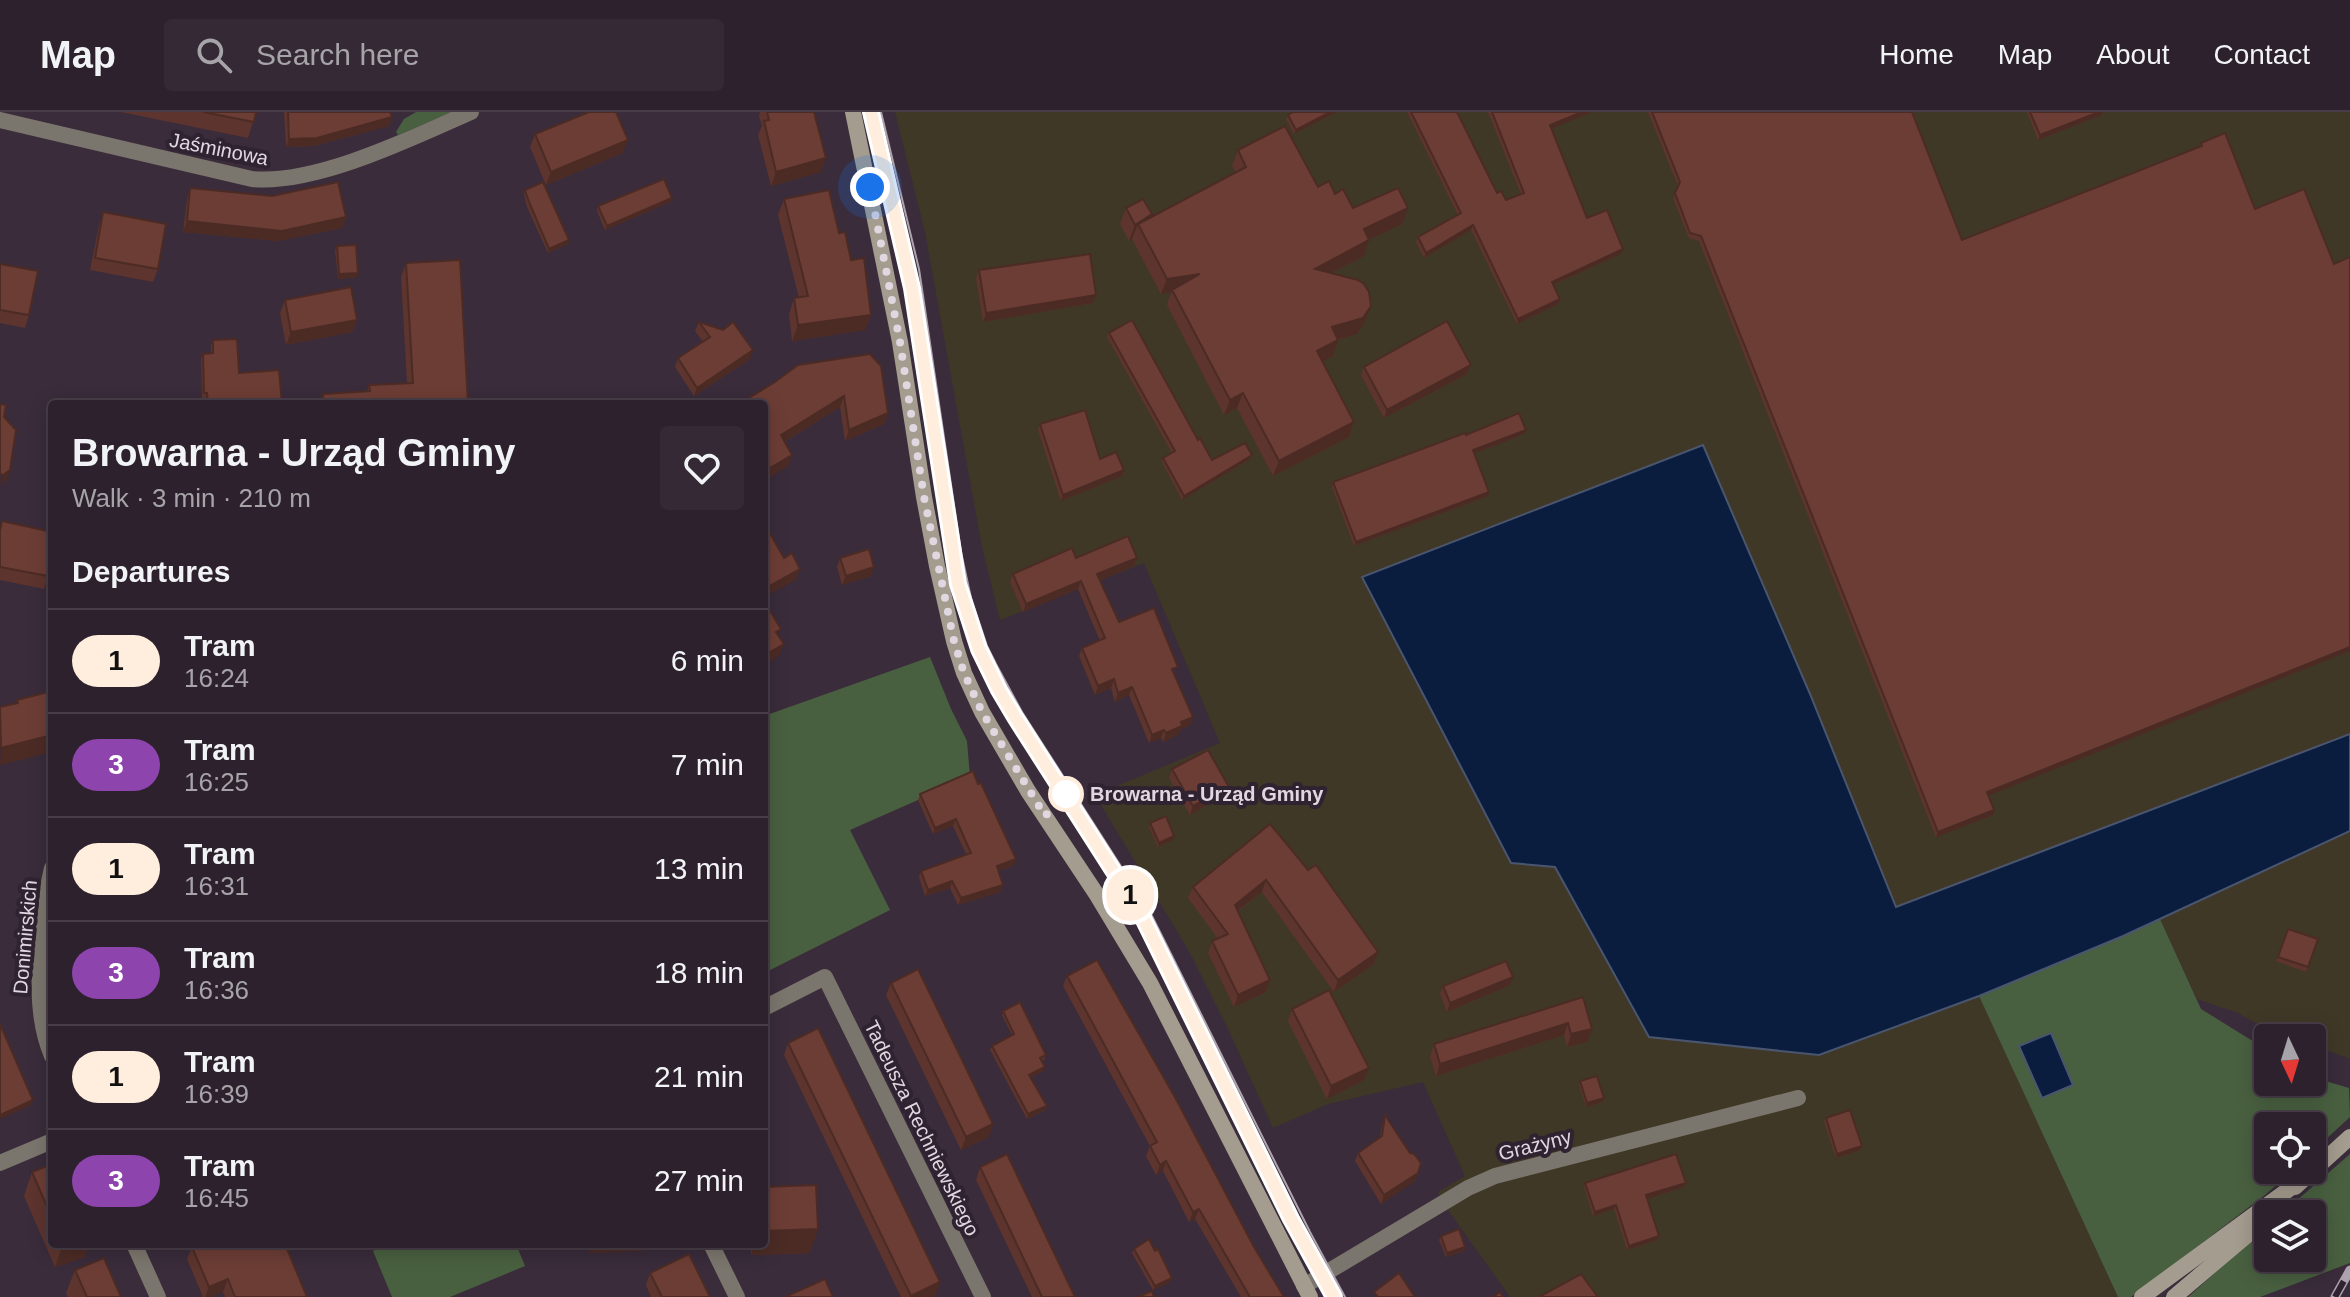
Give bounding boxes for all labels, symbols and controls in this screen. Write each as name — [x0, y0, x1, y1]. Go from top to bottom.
search box — [164, 19, 724, 91]
icon: search — [192, 33, 236, 77]
text: Map — [40, 34, 116, 76]
text: Search here — [256, 38, 419, 71]
text: Home — [1879, 39, 1954, 70]
text: Map — [1998, 39, 2052, 70]
text: About — [2096, 39, 2170, 70]
text: Contact — [2214, 39, 2310, 70]
street label: Jaśminowa — [168, 129, 271, 170]
your location — [850, 167, 890, 207]
button: heart — [660, 426, 744, 510]
text: Browarna - Urząd Gminy — [72, 432, 515, 474]
text: Walk · 3 min · 210 m — [72, 483, 311, 513]
text: Departures — [72, 555, 230, 588]
text: Tram — [184, 629, 256, 662]
text: 6 min — [671, 644, 744, 677]
text: 1 — [108, 645, 124, 676]
text: 16:24 — [184, 663, 249, 693]
text: Tram — [184, 733, 256, 766]
text: 7 min — [671, 748, 744, 781]
text: 3 — [108, 749, 124, 780]
text: 16:25 — [184, 767, 249, 797]
marker: Browarna - Urząd Gminy — [1049, 777, 1083, 811]
place label: Browarna - Urząd Gminy — [1090, 783, 1324, 805]
text: Tram — [184, 837, 256, 870]
text: 13 min — [654, 852, 744, 885]
text: 1 — [108, 853, 124, 884]
line badge: 1 — [1104, 869, 1156, 921]
text: 16:31 — [184, 871, 249, 901]
street label: Donimirskich — [9, 879, 41, 995]
text: 1 — [1122, 879, 1138, 910]
text: Tram — [184, 941, 256, 974]
text: 18 min — [654, 956, 744, 989]
text: 3 — [108, 957, 124, 988]
text: 16:36 — [184, 975, 249, 1005]
street label: Tadeusza Rechniewskiego — [860, 1017, 984, 1239]
north arrow — [2254, 1024, 2326, 1096]
map controls — [2254, 1024, 2326, 1272]
text: Tram — [184, 1045, 256, 1078]
text: 21 min — [654, 1060, 744, 1093]
text: 1 — [108, 1061, 124, 1092]
text: 16:39 — [184, 1079, 249, 1109]
button: locate — [2254, 1112, 2326, 1184]
street label: Grażyny — [1496, 1125, 1574, 1165]
text: Tram — [184, 1149, 256, 1182]
text: 27 min — [654, 1164, 744, 1197]
text: 3 — [108, 1165, 124, 1196]
text: 16:45 — [184, 1183, 249, 1213]
button: layers — [2254, 1200, 2326, 1272]

